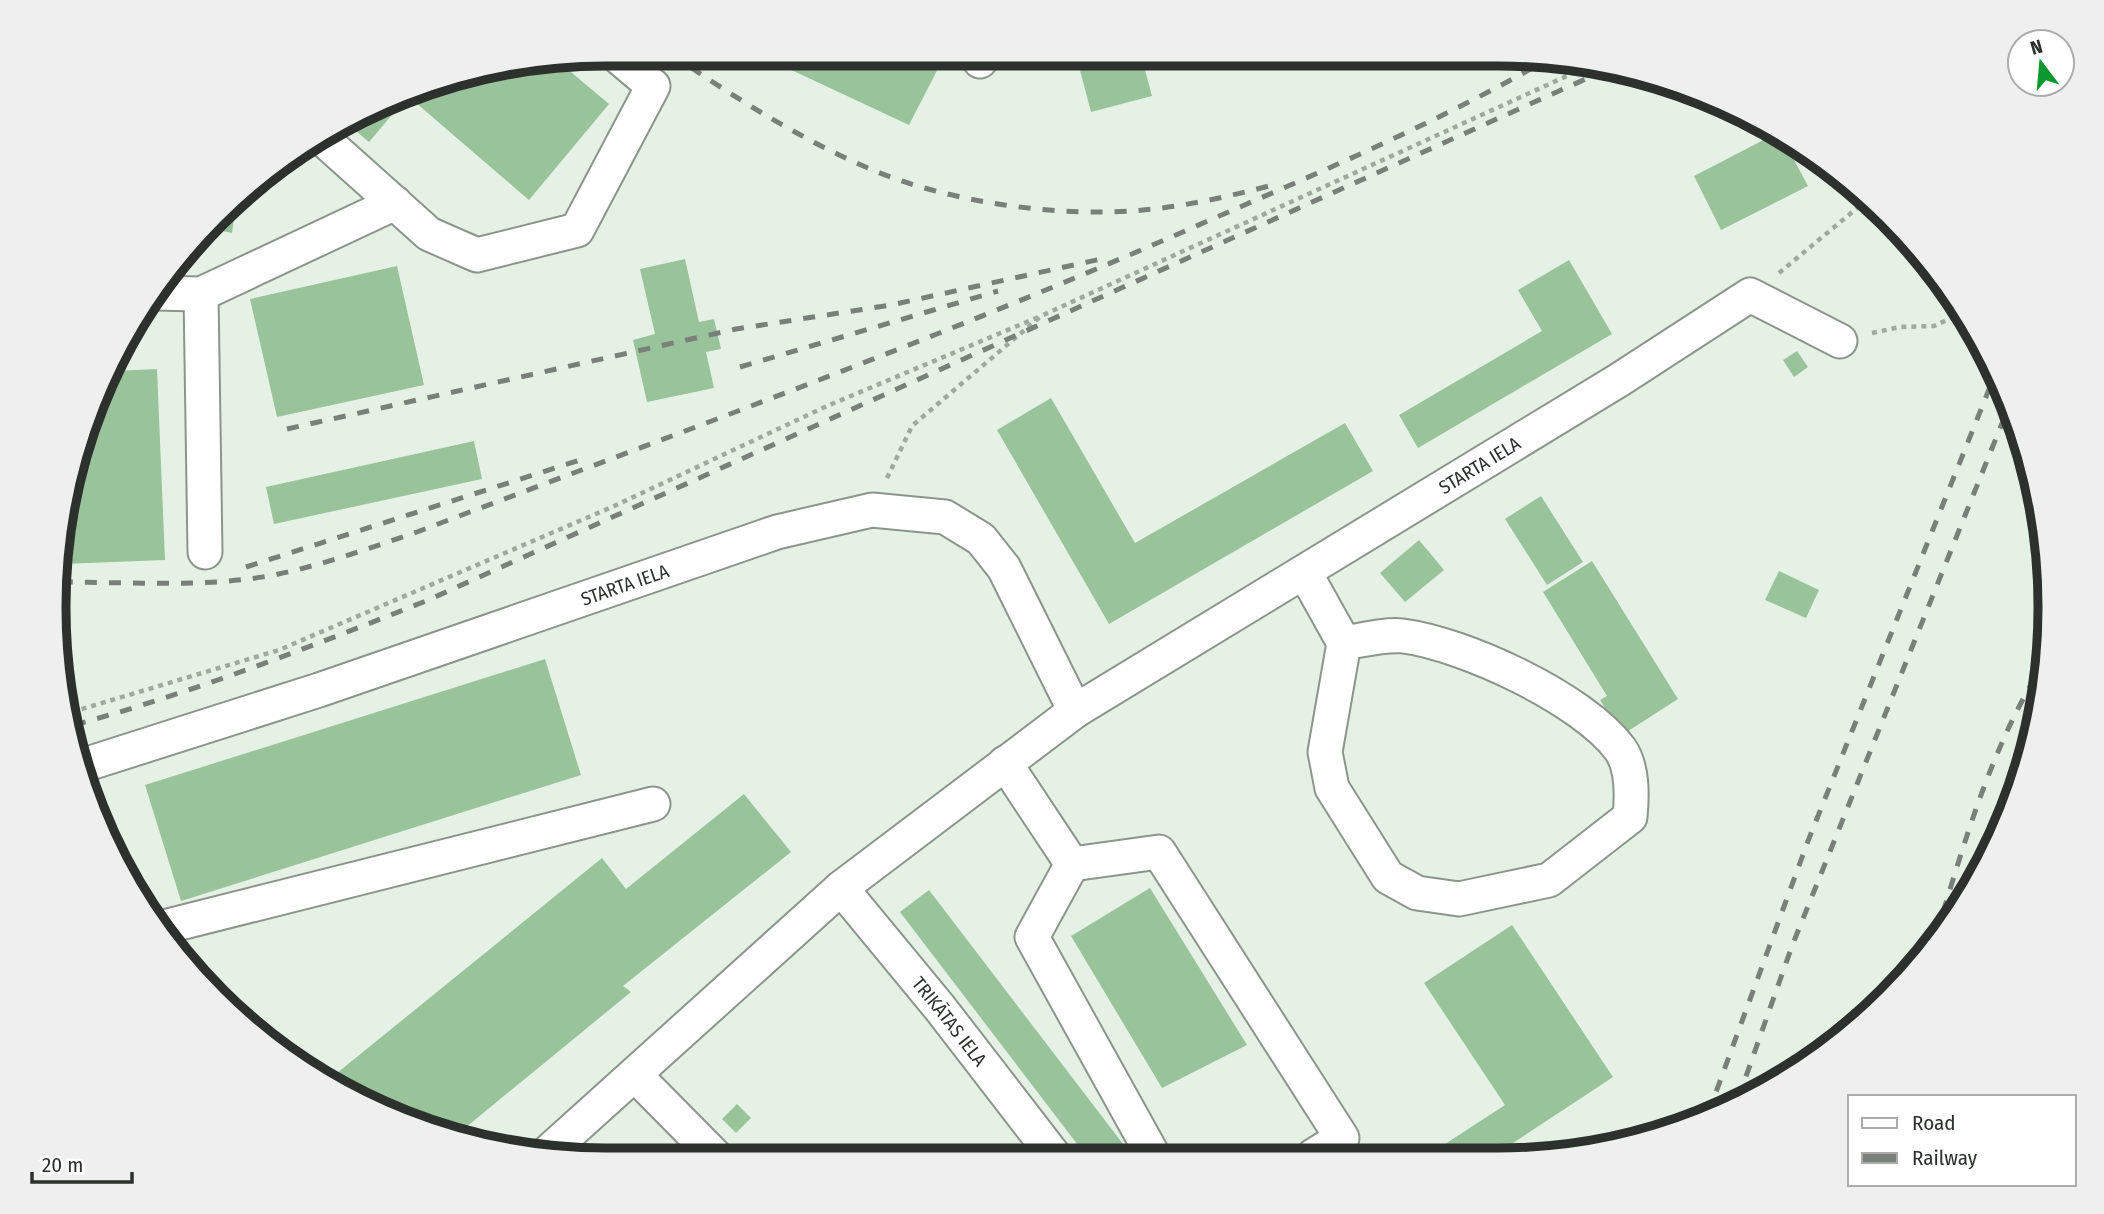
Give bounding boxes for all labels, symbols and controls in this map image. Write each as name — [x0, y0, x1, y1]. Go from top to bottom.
north arrow — [2006, 28, 2076, 98]
text: N — [2028, 35, 2045, 60]
street label: STARTA IELA — [1434, 431, 1524, 499]
street label: STARTA IELA — [578, 559, 672, 610]
street label: TRIKĀTAS IELA — [907, 972, 992, 1071]
legend — [1848, 1095, 2076, 1186]
text: Road — [1912, 1110, 1956, 1136]
scale bar — [32, 1140, 131, 1184]
text: Railway — [1912, 1145, 1978, 1171]
text: 20 m — [42, 1152, 83, 1178]

